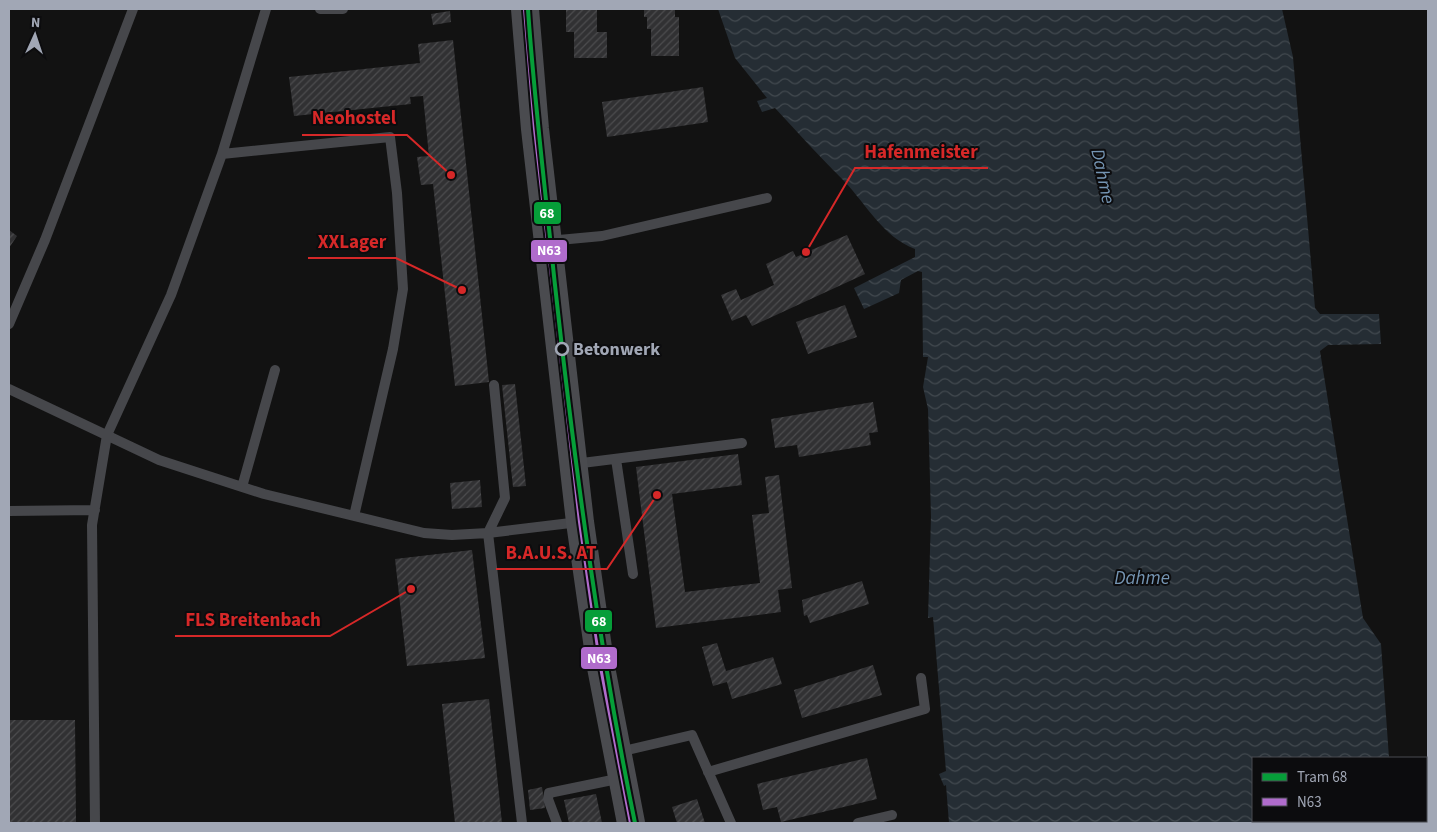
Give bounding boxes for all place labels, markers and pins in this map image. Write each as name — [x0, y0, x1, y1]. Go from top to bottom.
callout: Neohostel — [302, 101, 407, 135]
callout: Hafenmeister — [855, 134, 988, 168]
callout: XXLager — [308, 224, 396, 258]
place label: Betonwerk — [573, 337, 660, 362]
marker: Betonwerk — [555, 342, 569, 356]
callout: B.A.U.S. AT — [496, 535, 607, 569]
callout: FLS Breitenbach — [175, 602, 330, 636]

